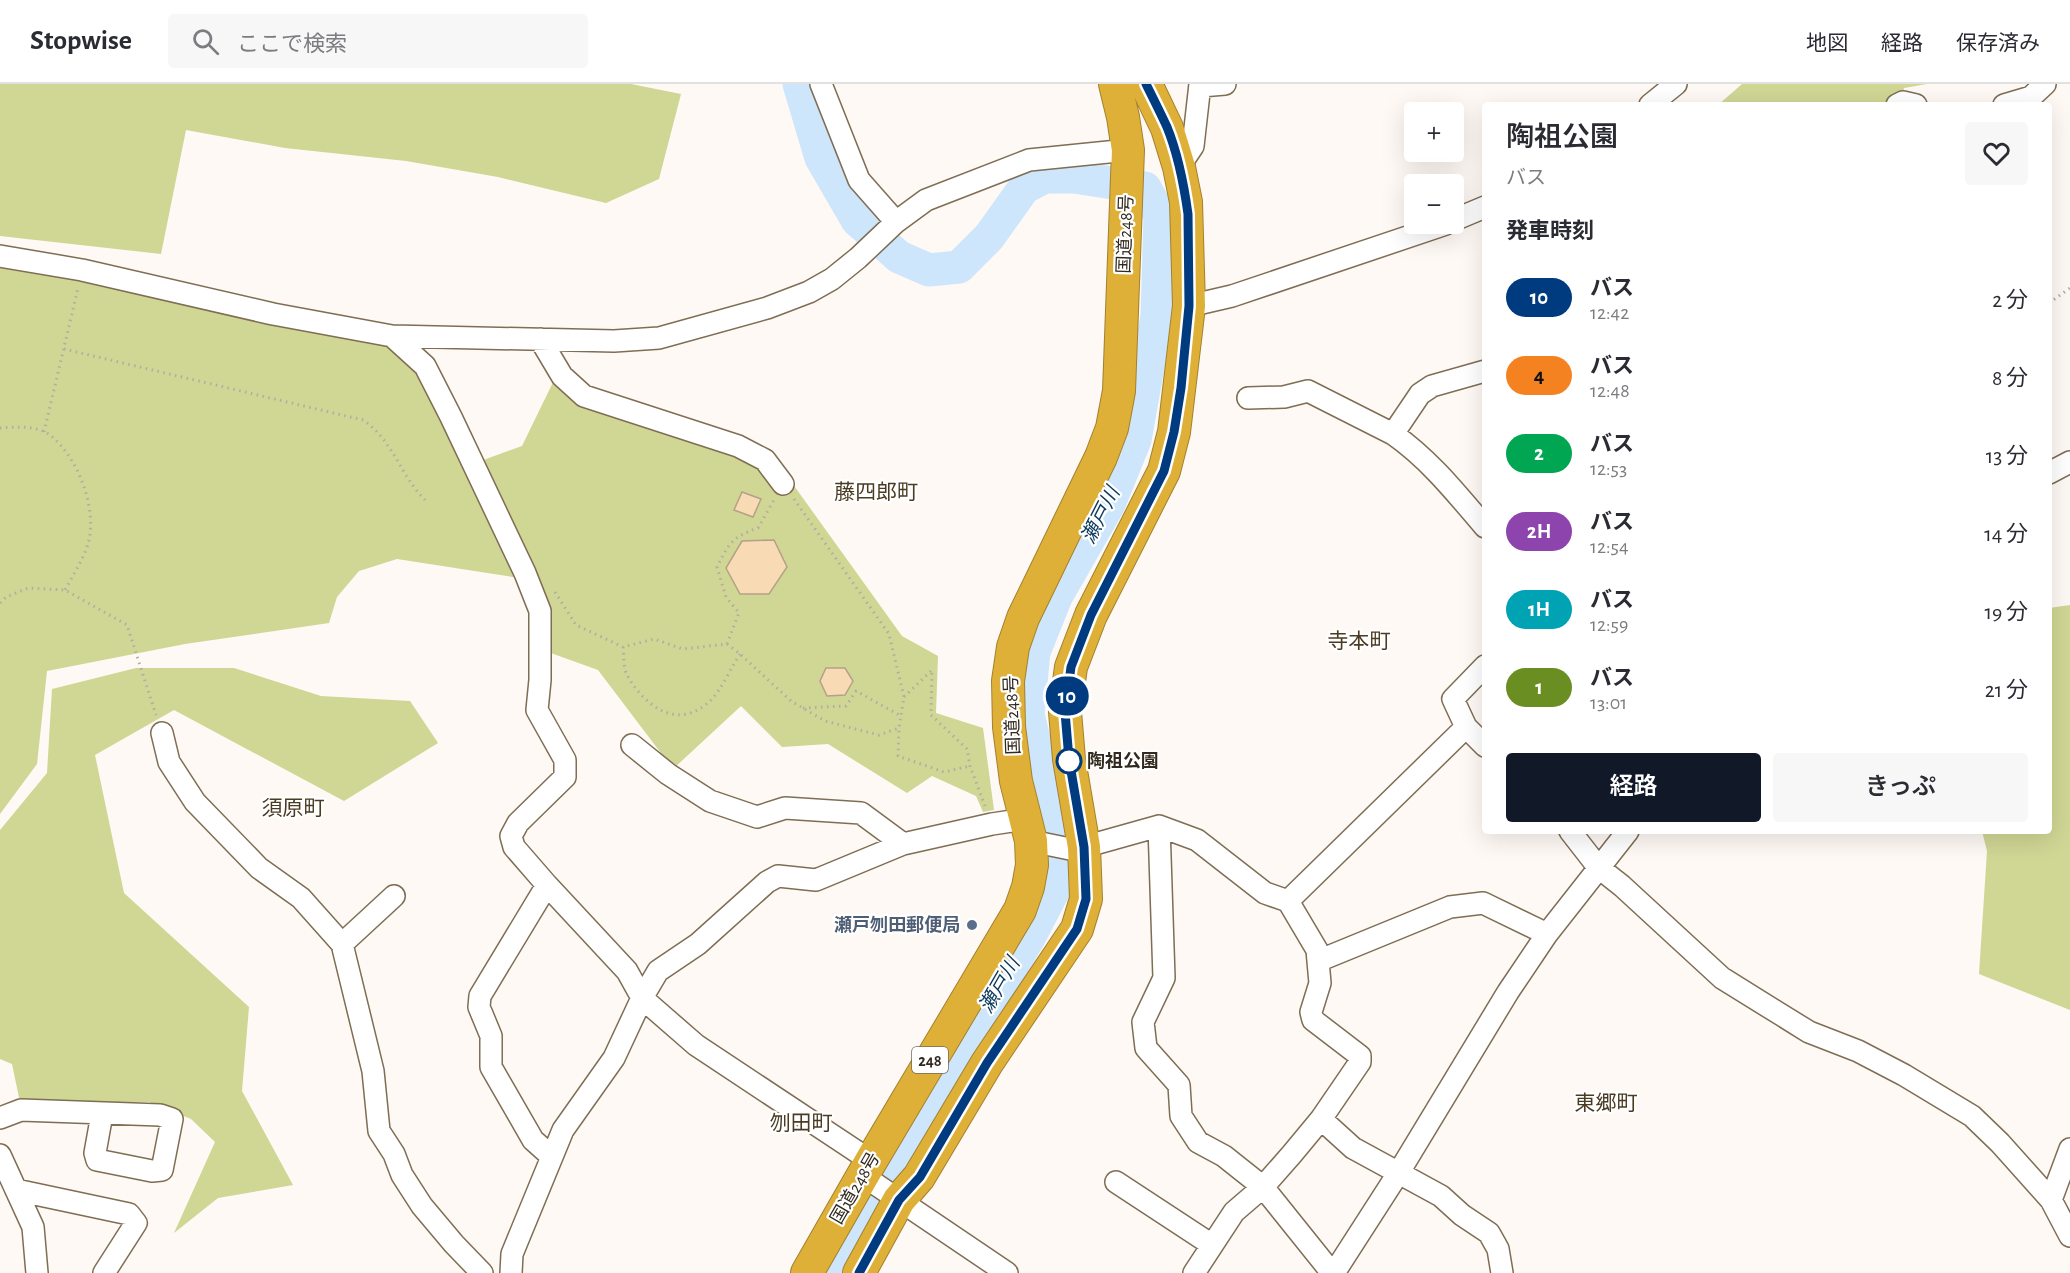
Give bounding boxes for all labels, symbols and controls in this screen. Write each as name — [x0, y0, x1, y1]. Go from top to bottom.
search box — [168, 14, 588, 68]
icon: search — [189, 25, 222, 58]
text: Stopwise — [30, 27, 132, 55]
text: ここで検索 — [237, 33, 347, 55]
text: 地図 — [1806, 33, 1848, 54]
text: 経路 — [1881, 33, 1923, 54]
text: 保存済み — [1956, 33, 2040, 54]
map controls — [1404, 102, 1464, 234]
button: + — [1404, 102, 1464, 162]
button: heart — [1965, 122, 2028, 185]
text: 陶祖公園 — [1506, 124, 1618, 152]
text: バス — [1506, 168, 1546, 188]
button: − — [1404, 174, 1464, 234]
street label: 国道248号 — [1114, 194, 1136, 274]
text: 発車時刻 — [1506, 220, 1594, 242]
text: バス — [1590, 277, 1634, 299]
text: 10 — [1530, 287, 1548, 308]
text: 2 分 — [1992, 289, 2028, 311]
text: 12:42 — [1590, 303, 1629, 323]
text: バス — [1590, 355, 1634, 377]
text: 4 — [1534, 365, 1544, 386]
text: 8 分 — [1992, 367, 2028, 389]
text: 12:48 — [1590, 381, 1630, 401]
text: バス — [1590, 433, 1634, 455]
text: 2 — [1534, 443, 1544, 464]
text: 13 分 — [1986, 445, 2028, 467]
text: 12:53 — [1590, 459, 1627, 479]
district label: 藤四郎町 — [834, 481, 918, 503]
water label: 瀬戸川 — [1077, 482, 1124, 547]
text: バス — [1590, 511, 1634, 533]
text: 2H — [1527, 521, 1551, 542]
text: 14 分 — [1984, 523, 2028, 545]
text: 12:54 — [1590, 537, 1629, 557]
text: バス — [1590, 589, 1634, 611]
text: 1H — [1528, 599, 1550, 620]
text: 19 分 — [1984, 601, 2028, 623]
text: 12:59 — [1590, 615, 1628, 635]
district label: 寺本町 — [1328, 630, 1391, 652]
text: バス — [1590, 667, 1634, 689]
street label: 国道248号 — [1001, 675, 1023, 755]
line badge: 10 — [1040, 676, 1094, 716]
text: 1 — [1535, 677, 1543, 698]
text: 21 分 — [1985, 679, 2028, 701]
text: 10 — [1058, 686, 1076, 707]
text: 13:01 — [1590, 693, 1627, 713]
marker: 陶祖公園 — [1056, 748, 1082, 774]
place label: 陶祖公園 — [1087, 751, 1159, 771]
button: 経路 — [1506, 753, 1761, 822]
button: きっぷ — [1773, 753, 2028, 822]
district label: 須原町 — [262, 797, 325, 819]
place label: 瀬戸刎田郵便局 — [834, 915, 960, 935]
marker: 瀬戸刎田郵便局 — [965, 918, 979, 932]
water label: 瀬戸川 — [975, 952, 1025, 1016]
road number: 248 — [912, 1047, 948, 1073]
district label: 東郷町 — [1575, 1092, 1638, 1114]
district label: 刎田町 — [770, 1112, 833, 1134]
street label: 国道248号 — [826, 1149, 884, 1227]

